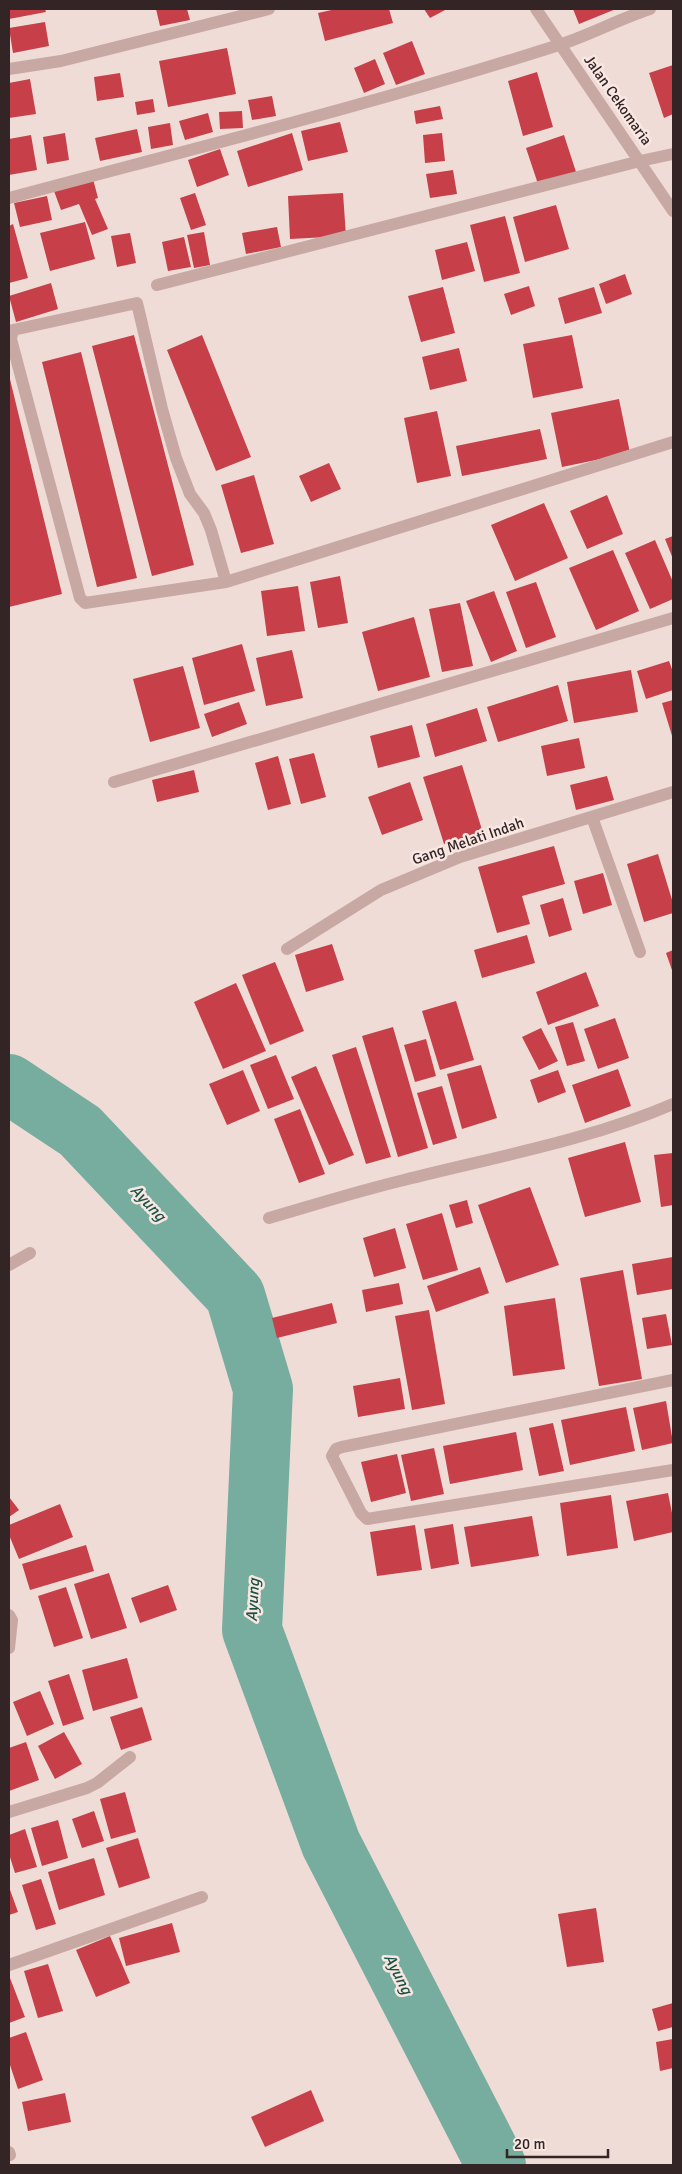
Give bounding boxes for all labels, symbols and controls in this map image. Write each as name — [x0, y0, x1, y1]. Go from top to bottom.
street label: Jalan Cekomaria — [580, 51, 656, 149]
street label: Gang Melati Indah — [410, 813, 526, 869]
water label: Ayung — [126, 1180, 171, 1227]
water label: Ayung — [242, 1576, 264, 1622]
water label: Ayung — [379, 1950, 417, 1999]
scale bar — [507, 2126, 608, 2158]
text: 20 m — [514, 2135, 545, 2153]

